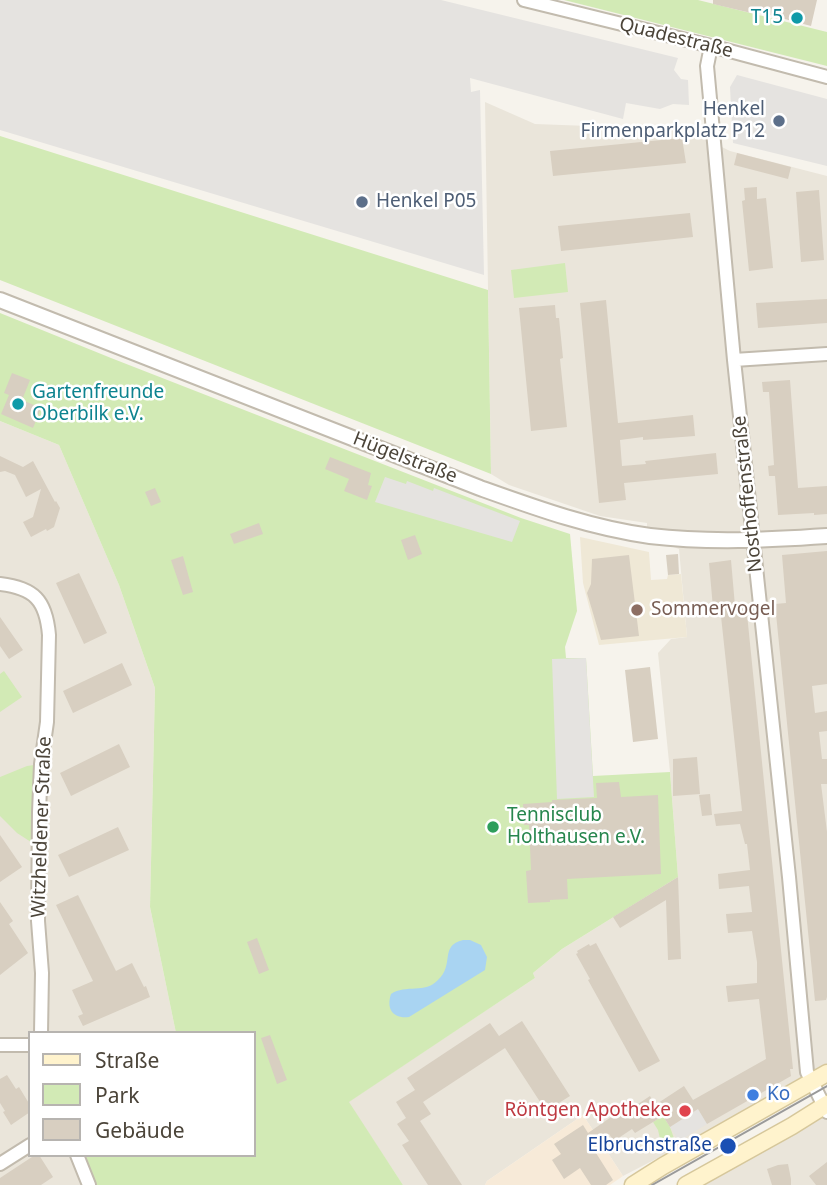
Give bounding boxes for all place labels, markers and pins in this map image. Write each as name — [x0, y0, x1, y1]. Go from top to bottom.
place label: T15 — [751, 7, 783, 29]
marker: T15 — [789, 10, 805, 26]
place label: Henkel Firmenparkplatz P12 — [581, 99, 765, 143]
marker: Henkel Firmenparkplatz P12 — [771, 113, 787, 129]
place label: Henkel P05 — [376, 191, 476, 213]
marker: Henkel P05 — [354, 194, 370, 210]
place label: Gartenfreunde Oberbilk e.V. — [32, 382, 164, 426]
marker: Gartenfreunde Oberbilk e.V. — [10, 396, 26, 412]
place label: Sommervogel — [651, 599, 775, 621]
marker: Sommervogel — [629, 602, 645, 618]
place label: Tennisclub Holthausen e.V. — [507, 805, 645, 849]
marker: Tennisclub Holthausen e.V. — [485, 819, 501, 835]
place label: Ko — [767, 1084, 790, 1106]
marker: Ko — [745, 1087, 761, 1103]
place label: Röntgen Apotheke — [505, 1100, 671, 1122]
marker: Röntgen Apotheke — [677, 1103, 693, 1119]
place label: Elbruchstraße — [588, 1135, 712, 1157]
marker: Elbruchstraße — [718, 1136, 738, 1156]

